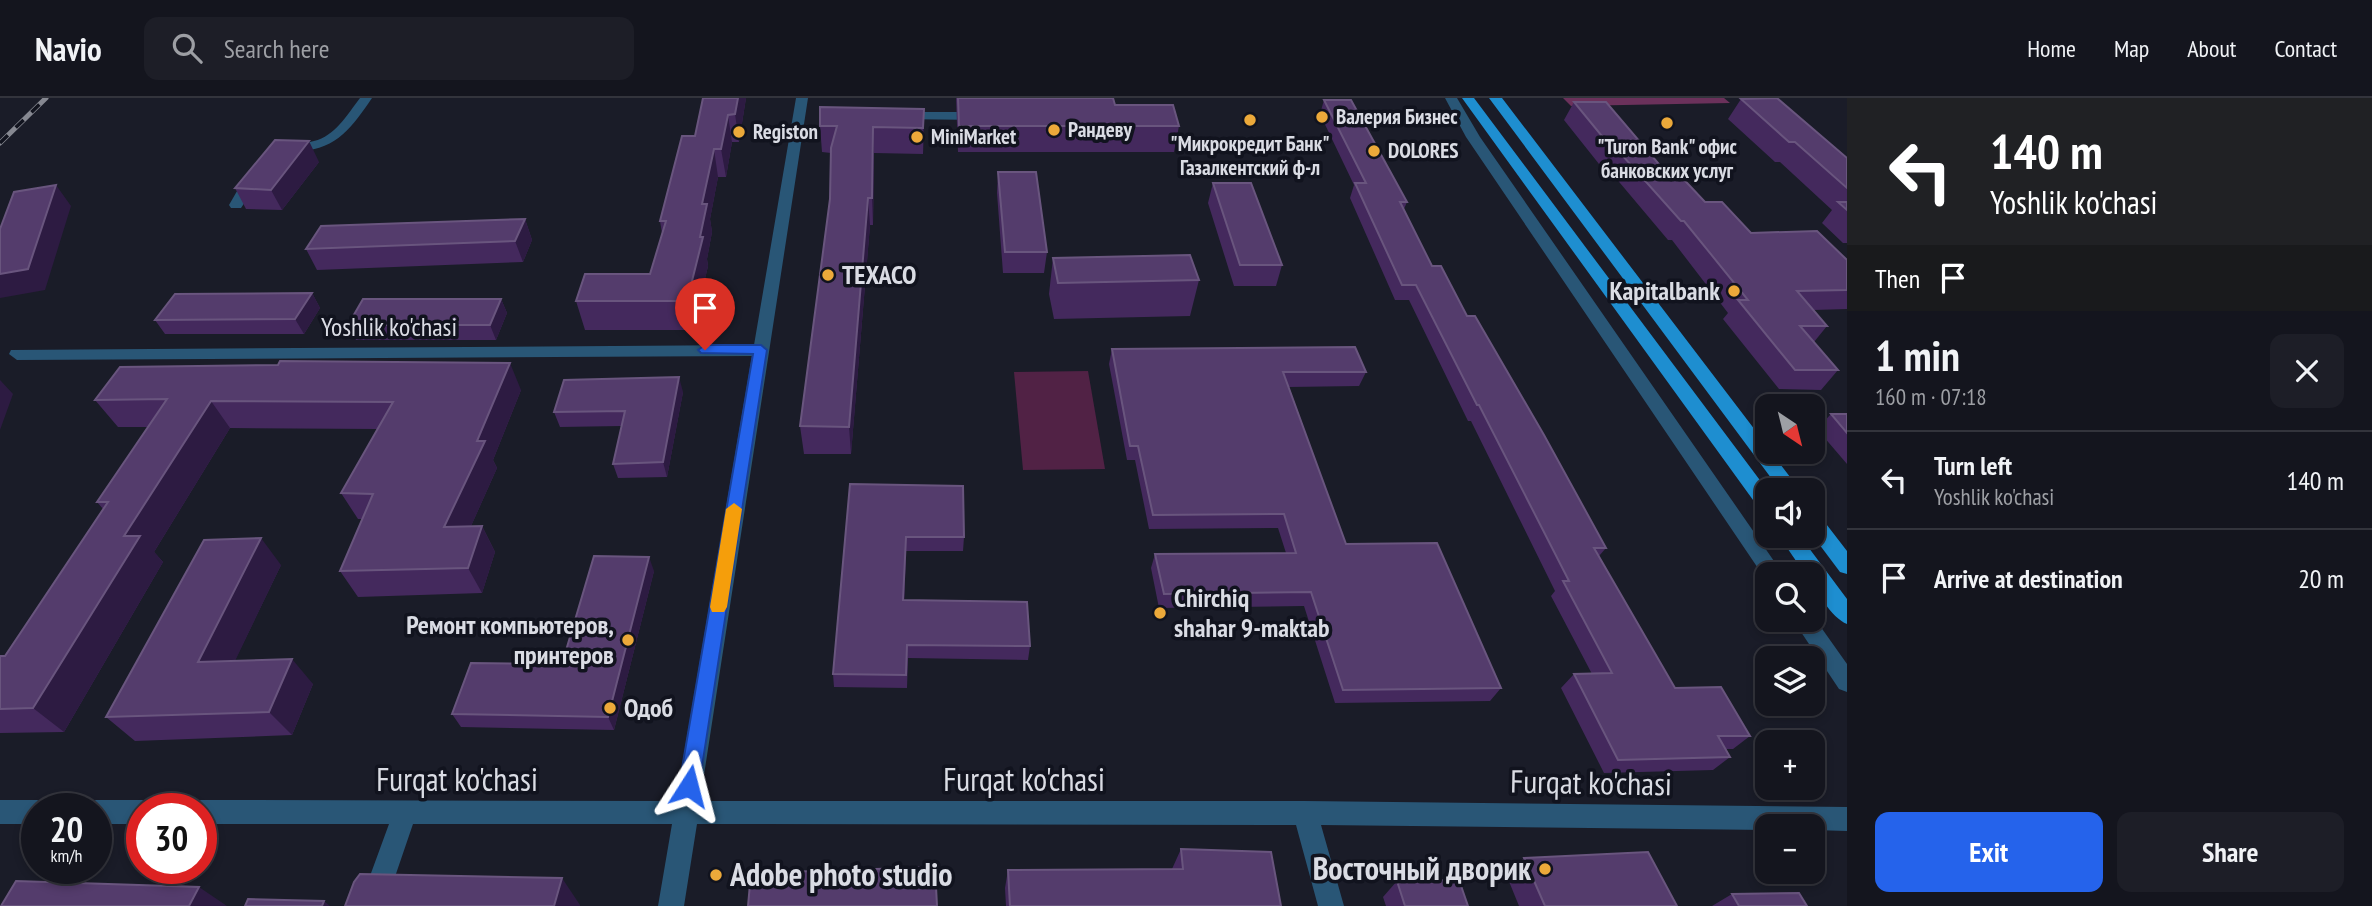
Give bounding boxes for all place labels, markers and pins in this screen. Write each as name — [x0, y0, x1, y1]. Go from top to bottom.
place label: Валерия Бизнес — [1336, 103, 1458, 130]
marker: Валерия Бизнес — [1314, 109, 1330, 125]
marker: "Микрокредит Банк" Газалкентский ф-л — [1242, 112, 1258, 128]
marker: "Turon Bank" офис банковских услуг — [1659, 115, 1675, 131]
place label: Рандеву — [1068, 116, 1132, 143]
place label: Registon — [753, 118, 818, 145]
marker: Рандеву — [1046, 122, 1062, 138]
place label: MiniMarket — [931, 123, 1016, 150]
marker: Registon — [731, 124, 747, 140]
marker: MiniMarket — [909, 129, 925, 145]
place label: "Микрокредит Банк" Газалкентский ф-л — [1170, 130, 1330, 181]
place label: "Turon Bank" офис банковских услуг — [1597, 133, 1737, 184]
place label: DOLORES — [1388, 137, 1459, 164]
marker: DOLORES — [1366, 143, 1382, 159]
place label: TEXACO — [842, 258, 916, 291]
marker: TEXACO — [820, 267, 836, 283]
place label: Kapitalbank — [1609, 274, 1720, 307]
pin — [675, 278, 735, 350]
marker: Kapitalbank — [1726, 283, 1742, 299]
place label: Chirchiq shahar 9-maktab — [1174, 581, 1330, 644]
marker: Chirchiq shahar 9-maktab — [1152, 605, 1168, 621]
place label: Ремонт компьютеров, принтеров — [406, 608, 614, 671]
marker: Ремонт компьютеров, принтеров — [620, 632, 636, 648]
place label: Одоб — [624, 691, 673, 724]
marker: Одоб — [602, 700, 618, 716]
place label: Восточный дворик — [1313, 847, 1532, 889]
place label: Adobe photo studio — [729, 853, 952, 895]
marker: Восточный дворик — [1537, 861, 1553, 877]
marker: Adobe photo studio — [708, 867, 724, 883]

